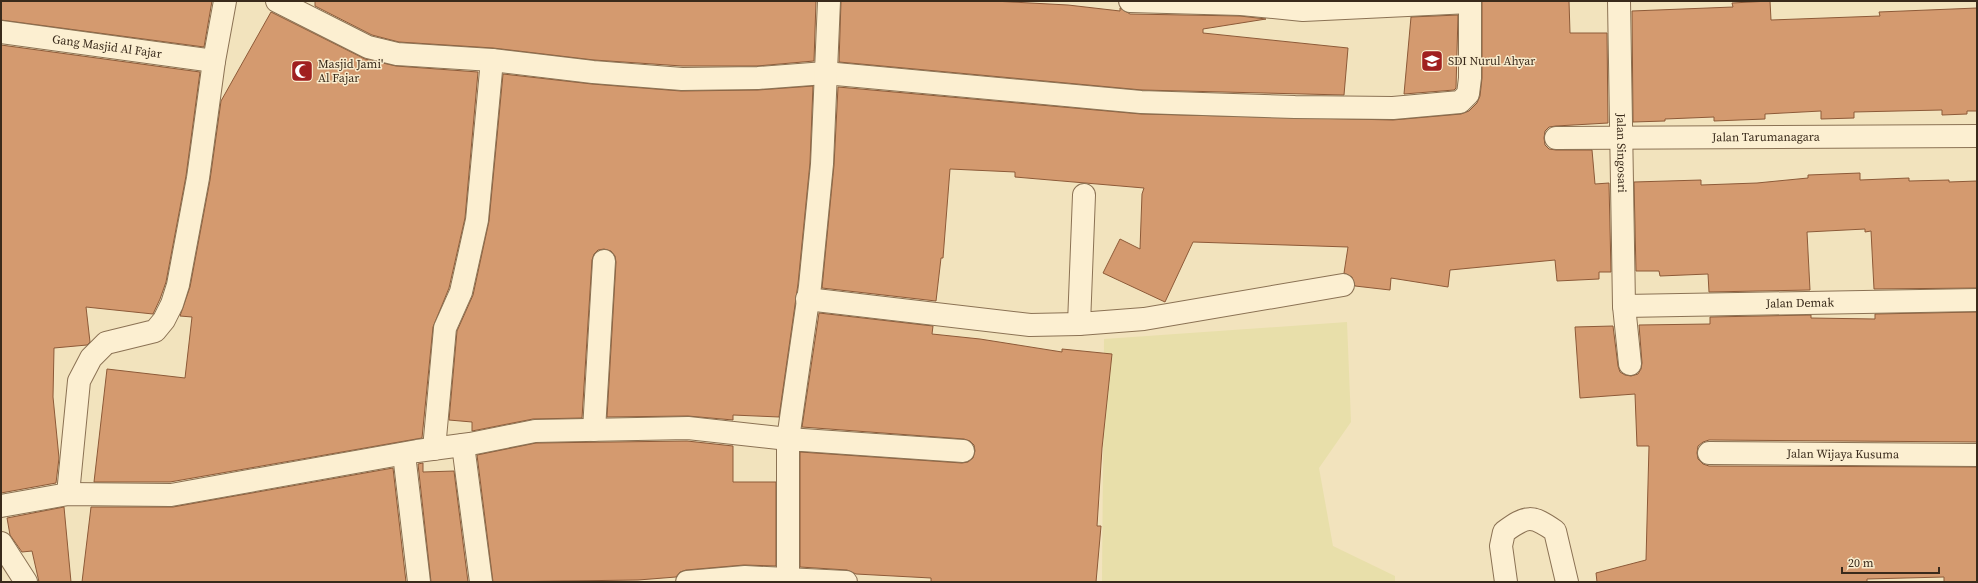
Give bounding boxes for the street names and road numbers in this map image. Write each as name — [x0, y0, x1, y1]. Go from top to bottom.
street label: Gang Masjid Al Fajar — [51, 31, 163, 62]
street label: Jalan Singosari — [1613, 112, 1630, 193]
street label: Jalan Tarumanagara — [1711, 129, 1821, 145]
street label: Jalan Demak — [1765, 294, 1835, 312]
street label: Jalan Wijaya Kusuma — [1786, 446, 1900, 462]

